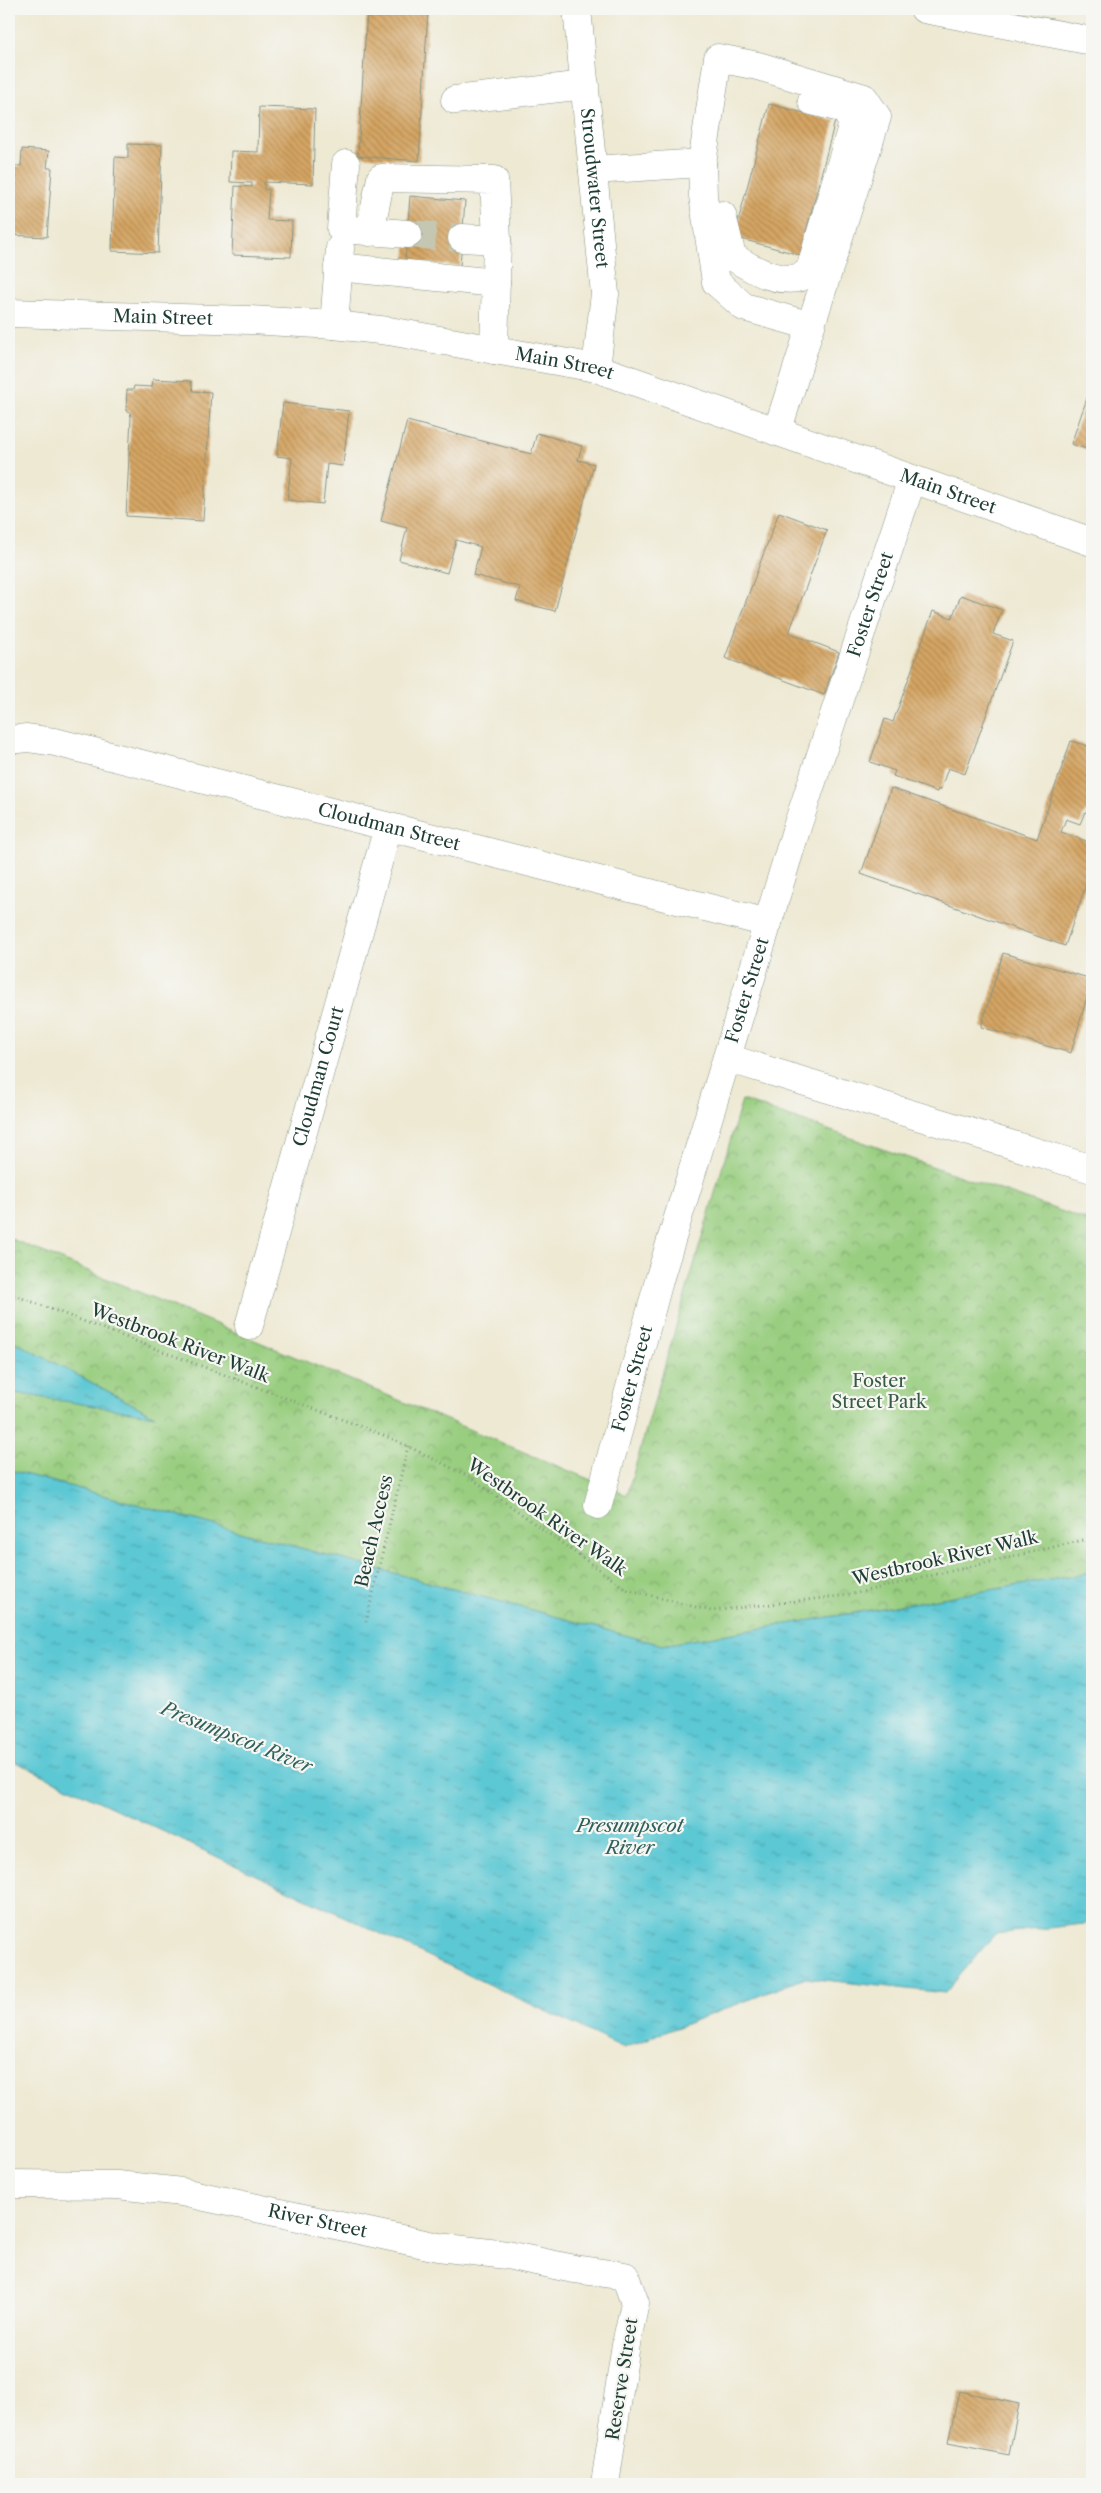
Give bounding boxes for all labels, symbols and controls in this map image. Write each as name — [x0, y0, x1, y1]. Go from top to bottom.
street label: Stroudwater Street — [576, 107, 613, 270]
street label: Main Street — [113, 305, 214, 330]
street label: Main Street — [513, 343, 617, 385]
street label: Main Street — [897, 465, 1000, 519]
street label: Foster Street — [843, 549, 898, 660]
street label: Cloudman Street — [316, 798, 463, 856]
street label: Foster Street — [721, 934, 774, 1046]
street label: Cloudman Court — [288, 1003, 349, 1149]
street label: Westbrook River Walk — [86, 1298, 274, 1388]
street label: Foster Street — [607, 1322, 657, 1434]
park label: Foster Street Park — [832, 1370, 928, 1413]
street label: Westbrook River Walk — [462, 1453, 632, 1581]
street label: Beach Access — [350, 1473, 398, 1589]
street label: Westbrook River Walk — [849, 1526, 1042, 1590]
water label: Presumpscot River — [156, 1696, 317, 1779]
water label: Presumpscot River — [574, 1814, 685, 1859]
street label: River Street — [266, 2200, 370, 2243]
street label: Reserve Street — [601, 2316, 643, 2442]

